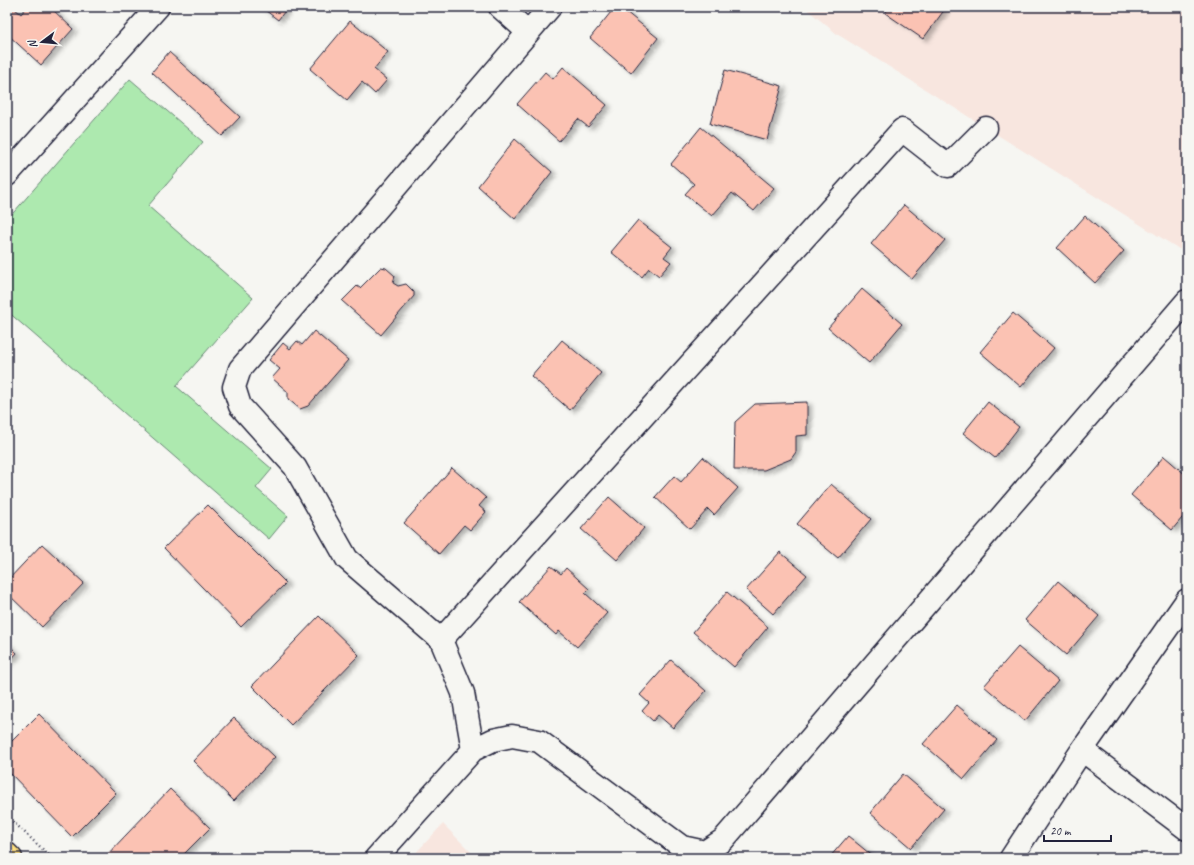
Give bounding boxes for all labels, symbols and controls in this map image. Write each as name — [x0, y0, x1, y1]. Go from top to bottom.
north arrow — [22, 22, 62, 62]
text: N — [24, 37, 40, 50]
scale bar — [1044, 817, 1111, 843]
text: 20 m — [1050, 823, 1072, 839]

